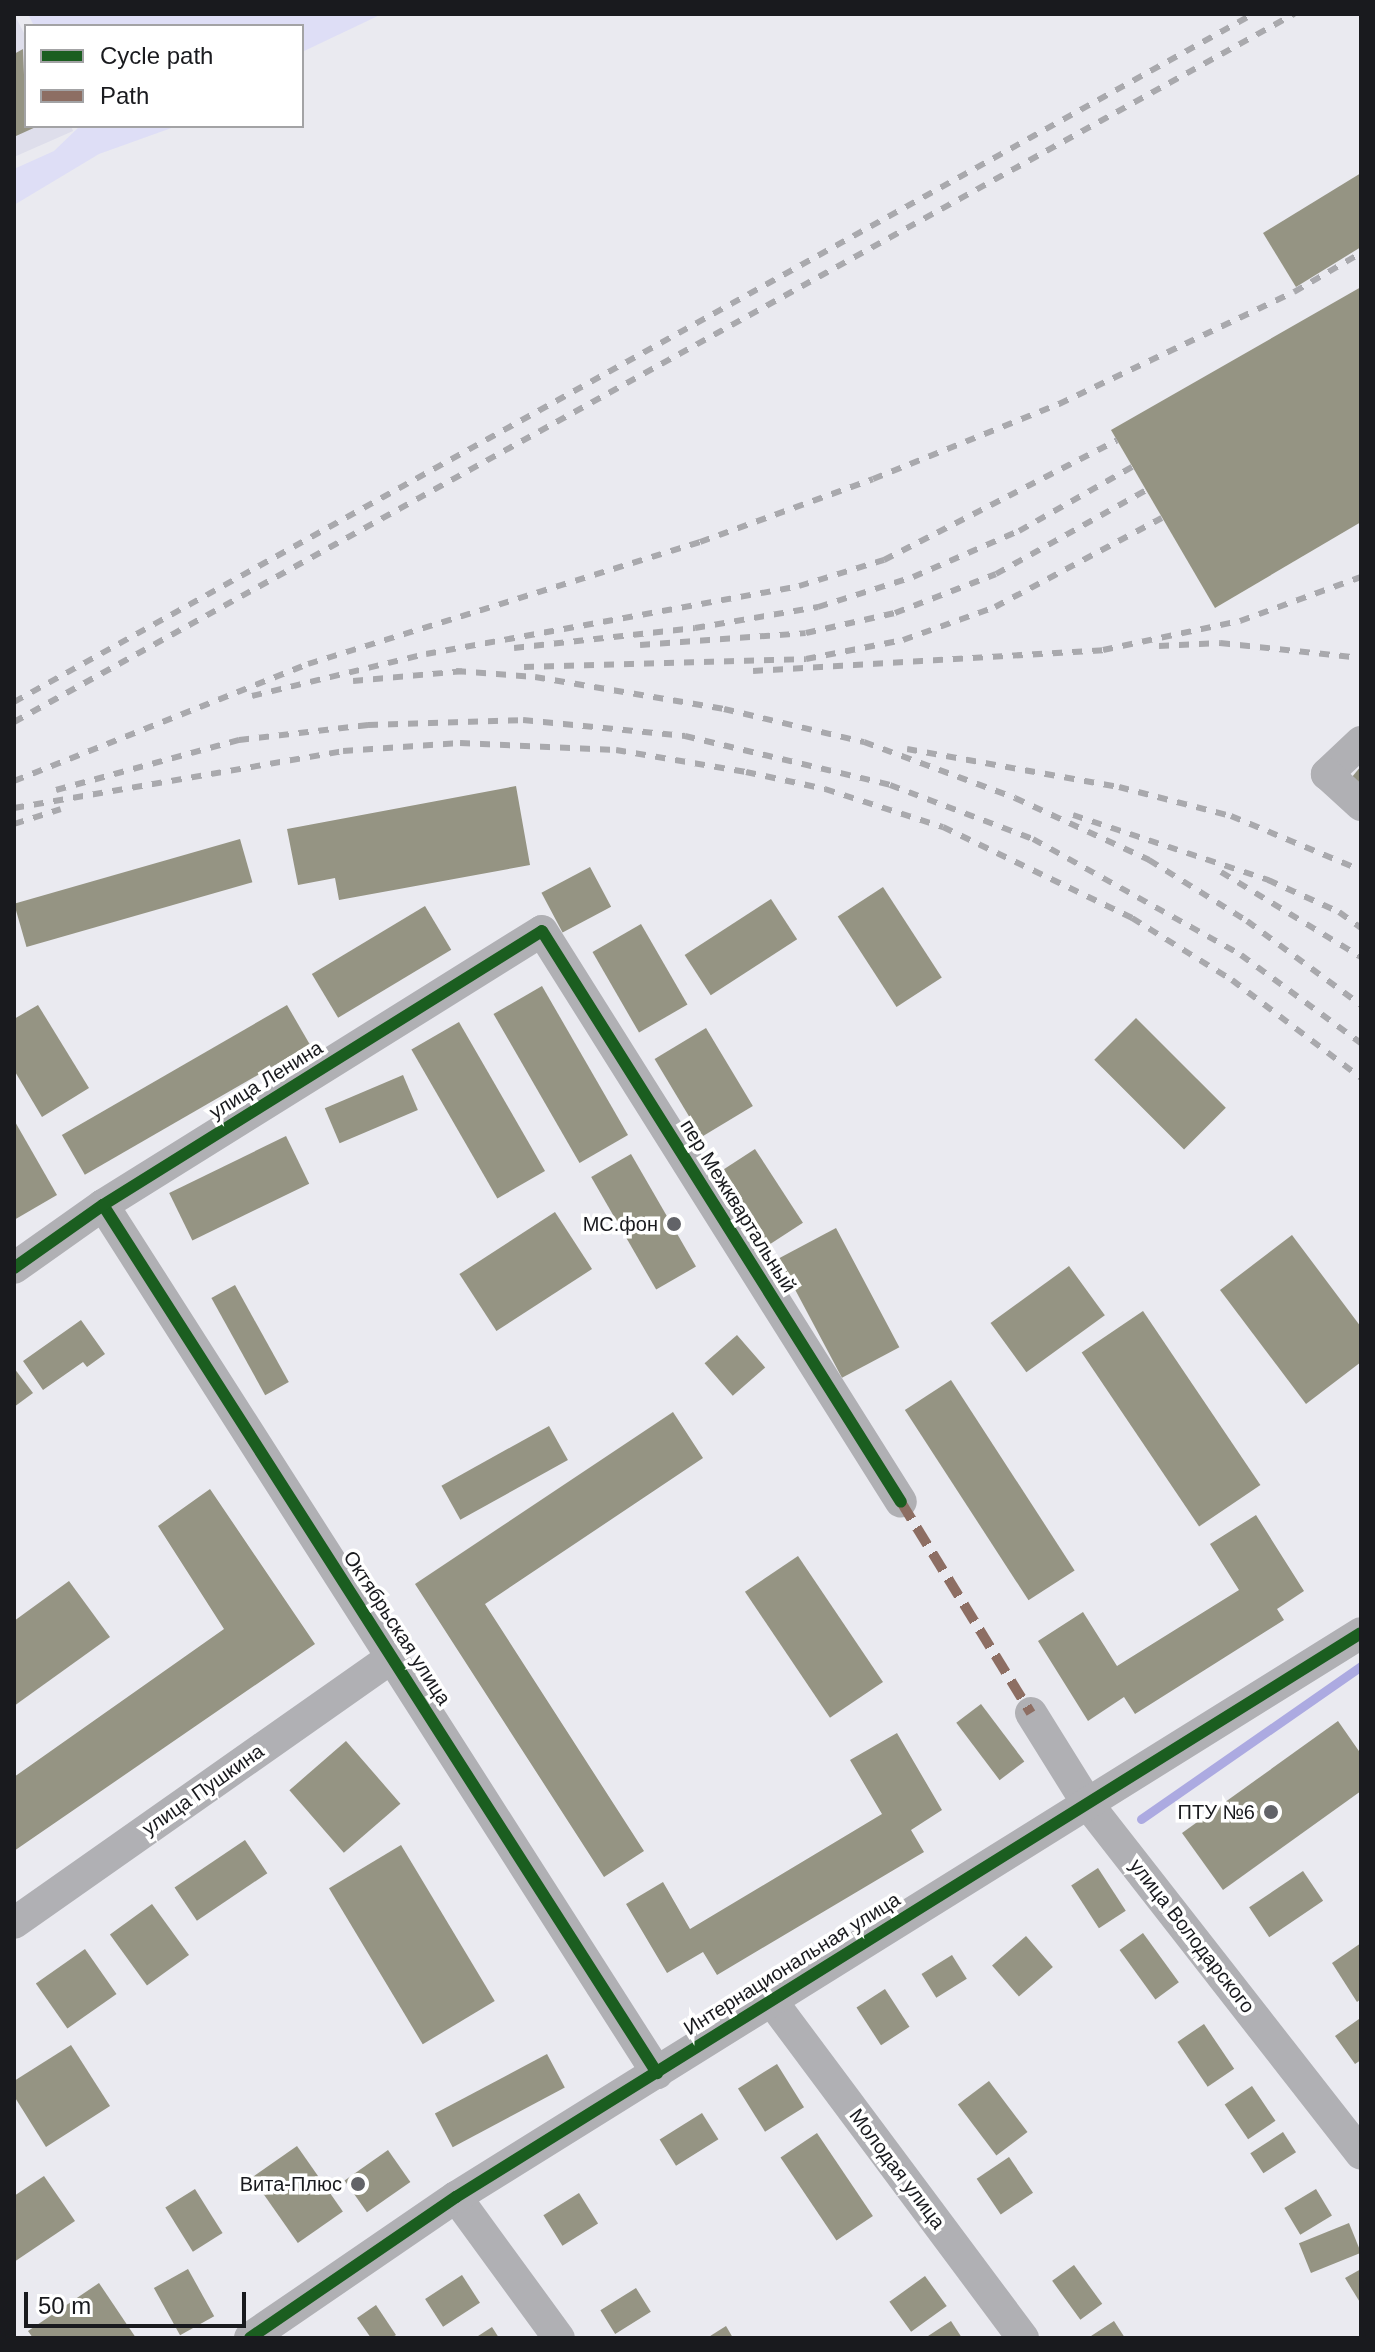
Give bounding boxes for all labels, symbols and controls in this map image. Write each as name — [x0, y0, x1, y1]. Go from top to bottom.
legend — [24, 24, 304, 128]
text: Cycle path — [100, 42, 213, 69]
text: Path — [100, 82, 149, 109]
street label: улица Ленина — [205, 1036, 327, 1124]
street label: пер Межквартальный — [675, 1115, 801, 1297]
place label: МС.фон — [583, 1212, 658, 1236]
marker: МС.фон — [665, 1215, 683, 1233]
street label: Октябрьская улица — [338, 1546, 456, 1710]
street label: улица Пушкина — [138, 1739, 268, 1841]
place label: ПТУ №6 — [1178, 1800, 1255, 1824]
marker: ПТУ №6 — [1262, 1803, 1280, 1821]
street label: улица Володарского — [1124, 1854, 1260, 2018]
street label: Интернациональная улица — [680, 1888, 904, 2040]
street label: Молодая улица — [844, 2104, 950, 2234]
place label: Вита-Плюс — [240, 2172, 342, 2196]
marker: Вита-Плюс — [349, 2175, 367, 2193]
scale bar — [28, 2276, 250, 2326]
text: 50 m — [38, 2292, 91, 2319]

